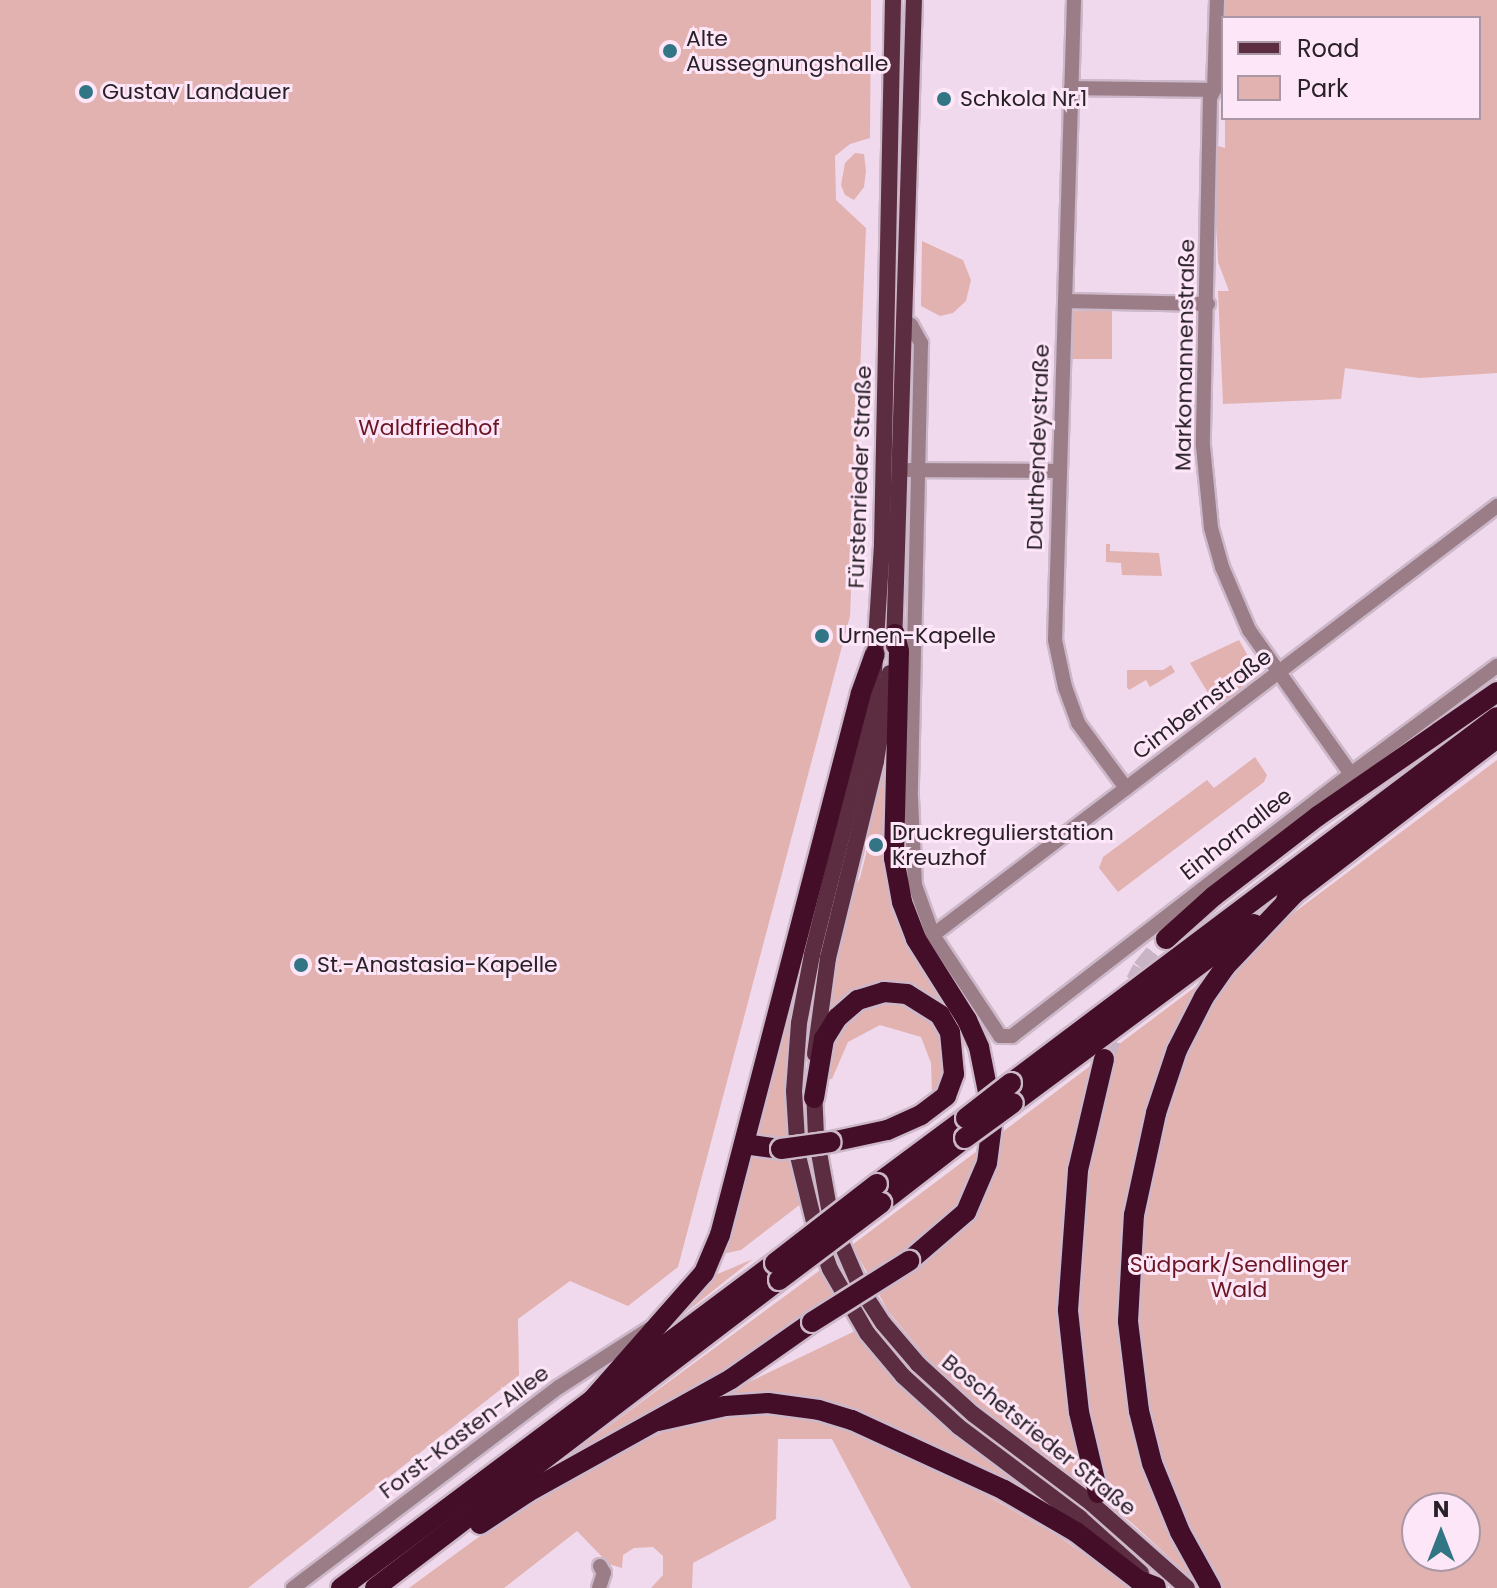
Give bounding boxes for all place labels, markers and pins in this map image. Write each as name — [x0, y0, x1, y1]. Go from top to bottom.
place label: Alte Aussegnungshalle — [686, 25, 888, 76]
marker: Alte Aussegnungshalle — [661, 42, 679, 60]
place label: Gustav Landauer — [102, 79, 290, 105]
marker: Gustav Landauer — [77, 83, 95, 101]
place label: Schkola Nr.1 — [960, 86, 1087, 112]
marker: Schkola Nr.1 — [935, 90, 953, 108]
place label: Urnen-Kapelle — [838, 623, 996, 649]
marker: Urnen-Kapelle — [813, 627, 831, 645]
place label: Druckregulierstation Kreuzhof — [892, 819, 1114, 870]
marker: Druckregulierstation Kreuzhof — [867, 836, 885, 854]
place label: St.-Anastasia-Kapelle — [317, 952, 558, 978]
marker: St.-Anastasia-Kapelle — [292, 956, 310, 974]

